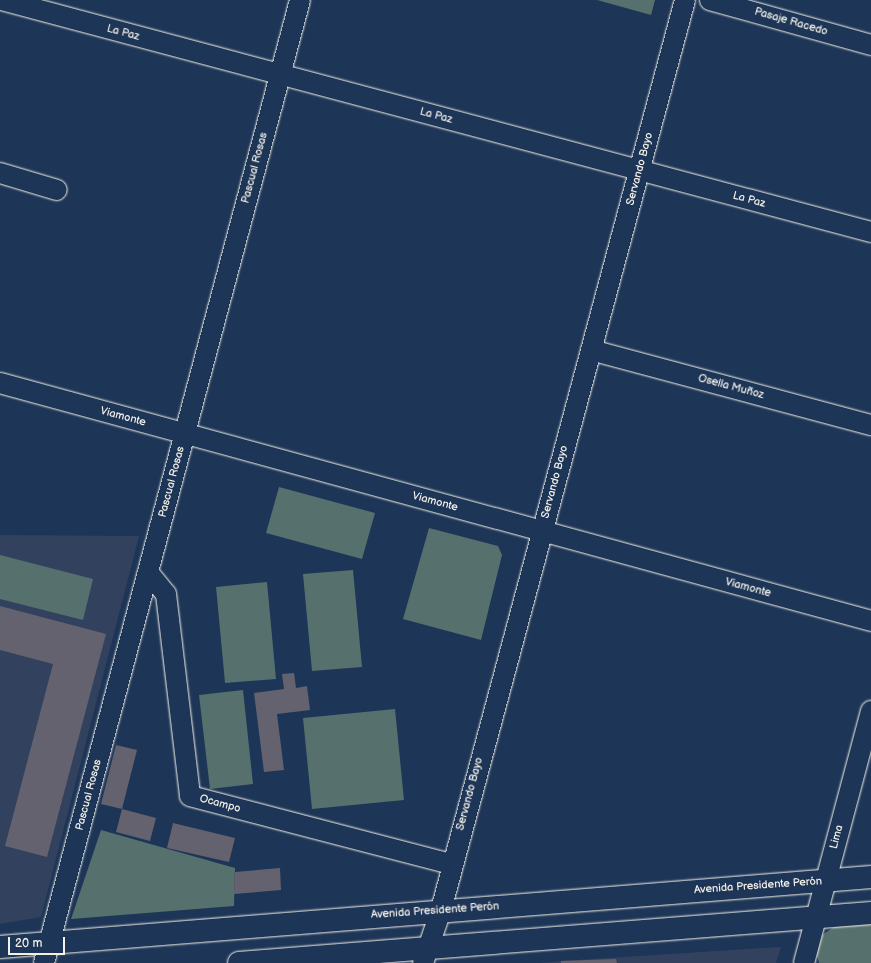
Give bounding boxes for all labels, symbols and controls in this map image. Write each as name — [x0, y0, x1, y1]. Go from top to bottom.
street label: Pasaje Racedo — [753, 5, 829, 39]
street label: La Paz — [105, 22, 141, 44]
street label: La Paz — [418, 105, 454, 127]
street label: Pascual Rosas — [239, 131, 271, 205]
street label: Servando Bayo — [624, 131, 656, 207]
street label: La Paz — [731, 189, 767, 211]
street label: Osella Muñoz — [697, 372, 765, 402]
street label: Viamonte — [99, 405, 147, 429]
street label: Servando Bayo — [539, 444, 571, 520]
street label: Pascual Rosas — [156, 445, 188, 519]
street label: Viamonte — [411, 490, 459, 514]
street label: Viamonte — [724, 576, 772, 600]
street label: Servando Bayo — [454, 756, 486, 832]
street label: Pascual Rosas — [73, 758, 105, 832]
street label: Ocampo — [198, 792, 242, 816]
street label: Lima — [827, 824, 847, 850]
street label: Avenida Presidente Perón — [693, 875, 823, 897]
street label: Avenida Presidente Perón — [370, 900, 500, 922]
scale bar — [10, 929, 67, 955]
text: 20 m — [15, 936, 42, 951]

